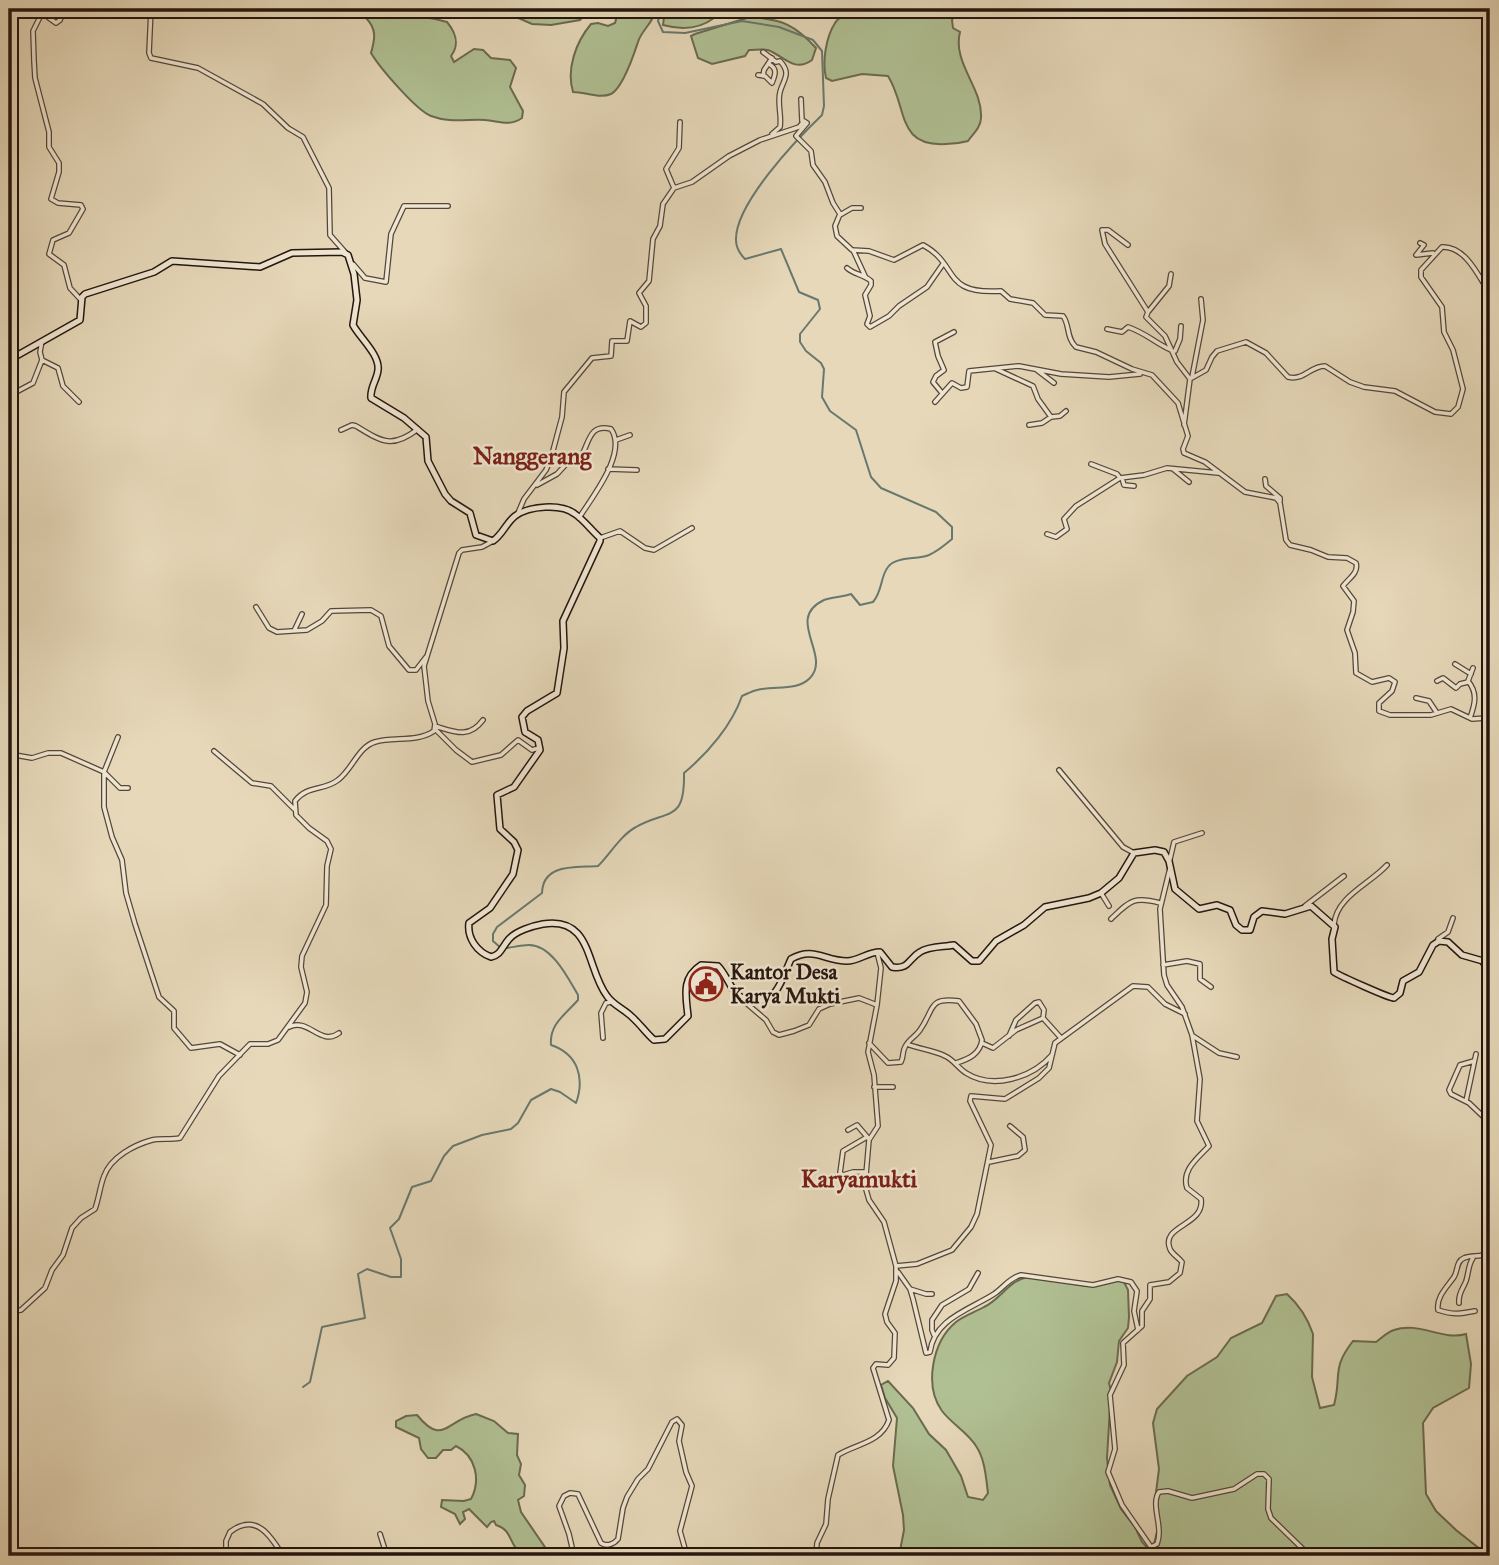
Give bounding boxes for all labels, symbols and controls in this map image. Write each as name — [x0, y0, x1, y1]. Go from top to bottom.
district label: Nanggerang — [473, 441, 592, 471]
place label: Kantor Desa Karya Mukti — [730, 959, 841, 1009]
public building icon: Kantor Desa Karya Mukti — [687, 965, 725, 1003]
district label: Karyamukti — [801, 1164, 918, 1194]

